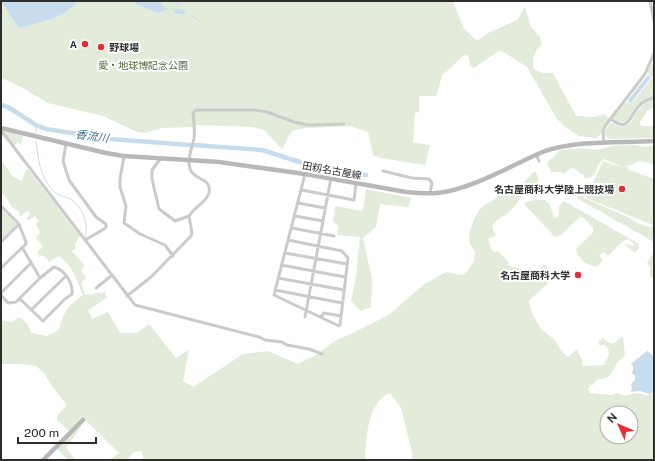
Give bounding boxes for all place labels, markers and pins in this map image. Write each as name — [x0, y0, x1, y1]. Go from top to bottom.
place label: A — [70, 38, 77, 50]
marker: A — [80, 39, 90, 49]
place label: 野球場 — [109, 41, 139, 53]
marker: 野球場 — [96, 42, 106, 52]
place label: 名古屋商科大学陸上競技場 — [494, 183, 614, 195]
marker: 名古屋商科大学陸上競技場 — [617, 184, 627, 194]
place label: 名古屋商科大学 — [500, 269, 570, 281]
marker: 名古屋商科大学 — [573, 270, 583, 280]

